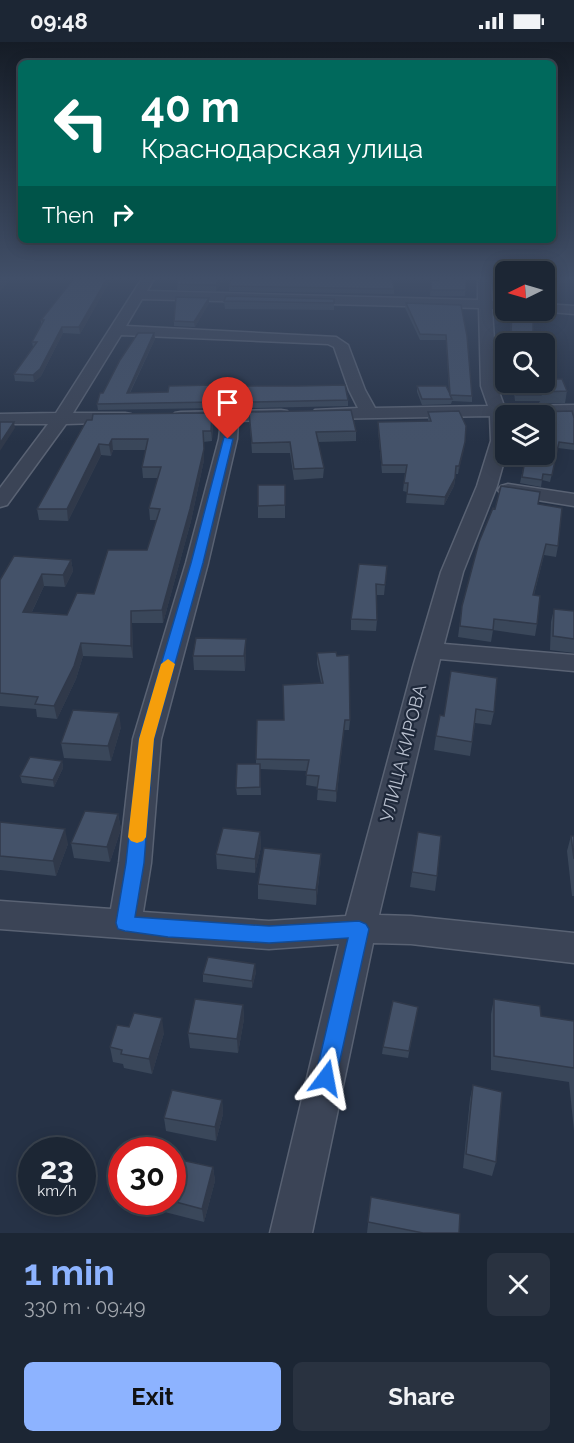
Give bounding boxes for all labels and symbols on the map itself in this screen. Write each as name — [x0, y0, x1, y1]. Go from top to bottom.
north arrow — [495, 261, 555, 321]
pin — [202, 377, 253, 439]
street label: УЛИЦА КИРОВА — [376, 682, 430, 824]
position arrow — [294, 1046, 358, 1110]
speed limit sign: 30 — [108, 1137, 186, 1215]

